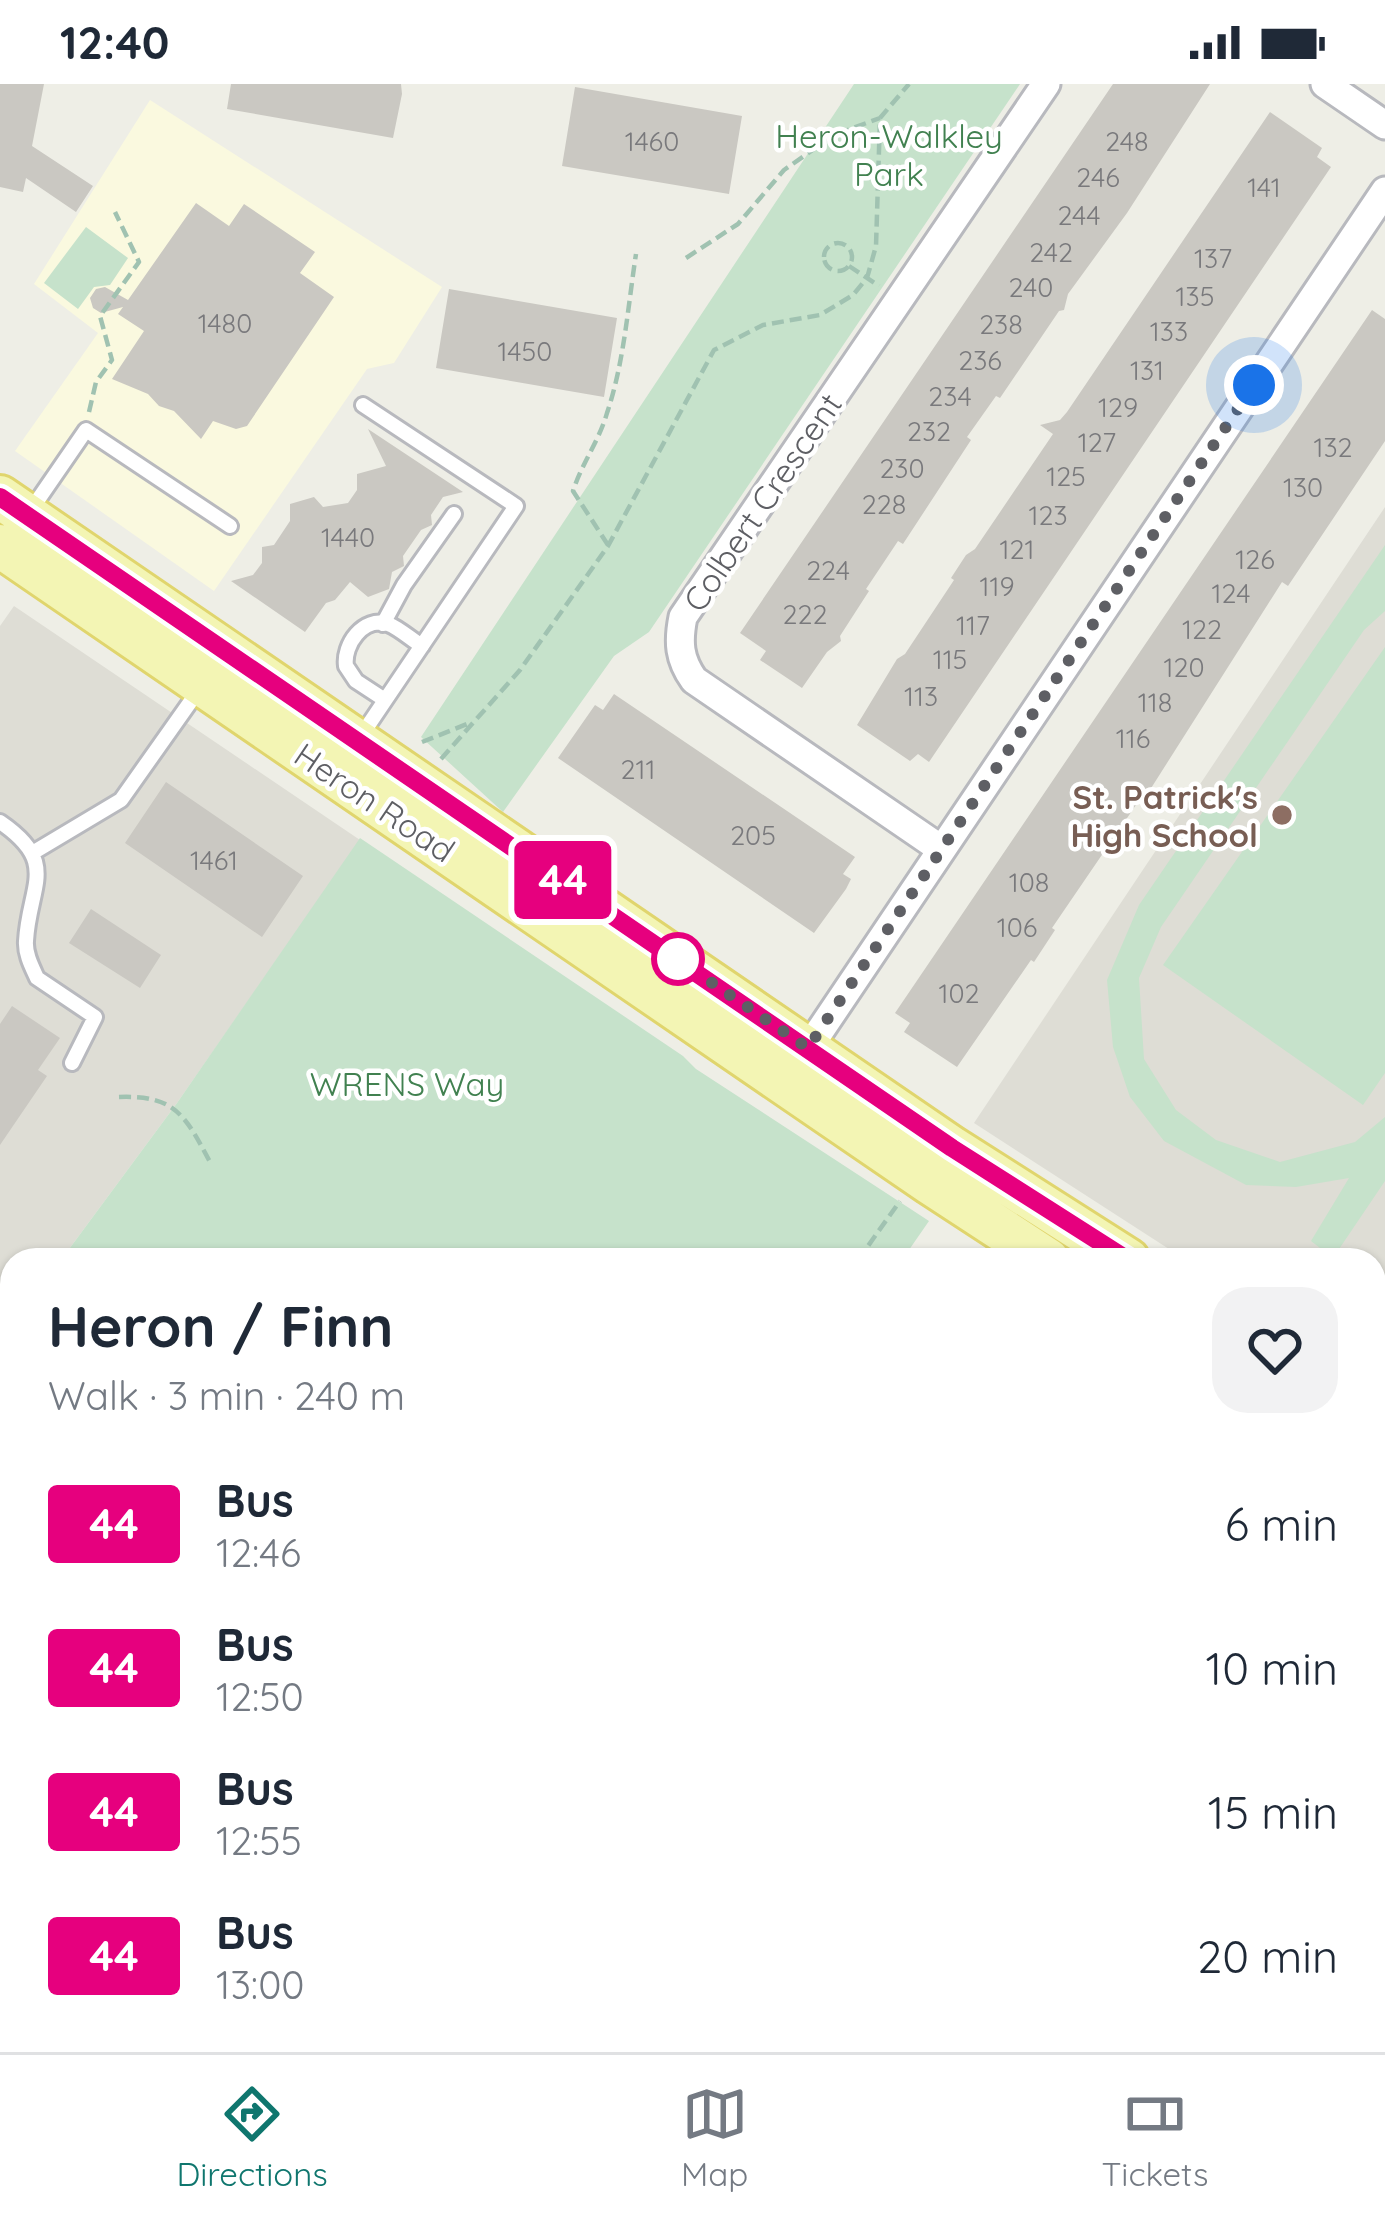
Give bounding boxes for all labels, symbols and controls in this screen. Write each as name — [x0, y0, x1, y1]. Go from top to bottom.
text: 12:40 — [60, 14, 170, 70]
park label: Heron-Walkley Park — [775, 115, 1003, 194]
house number: 1460 — [625, 124, 679, 158]
house number: 248 — [1105, 124, 1149, 158]
house number: 246 — [1076, 160, 1120, 194]
house number: 141 — [1247, 170, 1281, 204]
house number: 244 — [1057, 198, 1101, 232]
house number: 242 — [1029, 235, 1073, 269]
house number: 137 — [1194, 241, 1232, 275]
house number: 240 — [1009, 270, 1053, 304]
house number: 135 — [1176, 279, 1214, 313]
house number: 1480 — [198, 306, 252, 340]
house number: 238 — [979, 307, 1023, 341]
house number: 133 — [1150, 314, 1188, 348]
house number: 1450 — [498, 334, 552, 368]
house number: 236 — [958, 343, 1002, 377]
house number: 131 — [1130, 353, 1164, 387]
your location — [1224, 355, 1284, 415]
house number: 234 — [928, 379, 972, 413]
street label: Colbert Crescent — [674, 385, 850, 619]
house number: 129 — [1098, 390, 1138, 424]
house number: 232 — [907, 414, 951, 448]
house number: 127 — [1078, 425, 1116, 459]
house number: 132 — [1313, 430, 1353, 464]
house number: 230 — [879, 451, 925, 485]
house number: 125 — [1046, 459, 1086, 493]
house number: 130 — [1283, 470, 1323, 504]
house number: 228 — [862, 487, 906, 521]
house number: 123 — [1028, 498, 1068, 532]
house number: 1440 — [321, 520, 375, 554]
house number: 121 — [1000, 532, 1034, 566]
house number: 126 — [1235, 542, 1275, 576]
house number: 224 — [806, 553, 850, 587]
house number: 119 — [979, 569, 1015, 603]
house number: 124 — [1212, 576, 1250, 610]
house number: 222 — [783, 597, 827, 631]
house number: 117 — [956, 608, 990, 642]
house number: 122 — [1182, 612, 1222, 646]
house number: 115 — [933, 642, 967, 676]
house number: 120 — [1163, 650, 1205, 684]
house number: 113 — [904, 679, 938, 713]
house number: 118 — [1138, 685, 1172, 719]
house number: 116 — [1116, 721, 1150, 755]
street label: Heron Road — [287, 733, 463, 871]
house number: 211 — [621, 752, 655, 786]
place label: St. Patrick's High School — [1071, 776, 1258, 855]
marker: St. Patrick's High School — [1269, 802, 1295, 828]
house number: 205 — [730, 818, 776, 852]
line badge: 44 — [509, 841, 617, 919]
house number: 1461 — [190, 843, 238, 877]
text: 44 — [538, 853, 588, 906]
house number: 108 — [1009, 865, 1049, 899]
house number: 106 — [997, 910, 1037, 944]
unlabelled marker — [653, 934, 703, 984]
house number: 102 — [938, 976, 980, 1010]
park label: WRENS Way — [310, 1063, 504, 1104]
button: heart — [1212, 1287, 1338, 1413]
text: Heron / Finn — [48, 1290, 393, 1361]
text: Walk · 3 min · 240 m — [48, 1371, 405, 1420]
text: Bus — [216, 1472, 294, 1528]
text: 6 min — [1225, 1496, 1338, 1552]
text: 44 — [89, 1497, 139, 1550]
text: 12:46 — [216, 1528, 301, 1577]
text: Bus — [216, 1616, 294, 1672]
text: 10 min — [1206, 1640, 1338, 1696]
text: 44 — [89, 1641, 139, 1694]
text: 12:50 — [216, 1672, 304, 1721]
text: Bus — [216, 1760, 294, 1816]
text: 15 min — [1208, 1784, 1338, 1840]
text: 44 — [89, 1785, 139, 1838]
text: 12:55 — [216, 1816, 302, 1865]
text: Bus — [216, 1904, 294, 1960]
text: 20 min — [1197, 1928, 1338, 1984]
text: 44 — [89, 1929, 139, 1982]
text: 13:00 — [216, 1960, 305, 2009]
tab: Directions — [177, 2081, 328, 2194]
tab: Map — [681, 2081, 748, 2194]
tab: Tickets — [1101, 2081, 1208, 2194]

